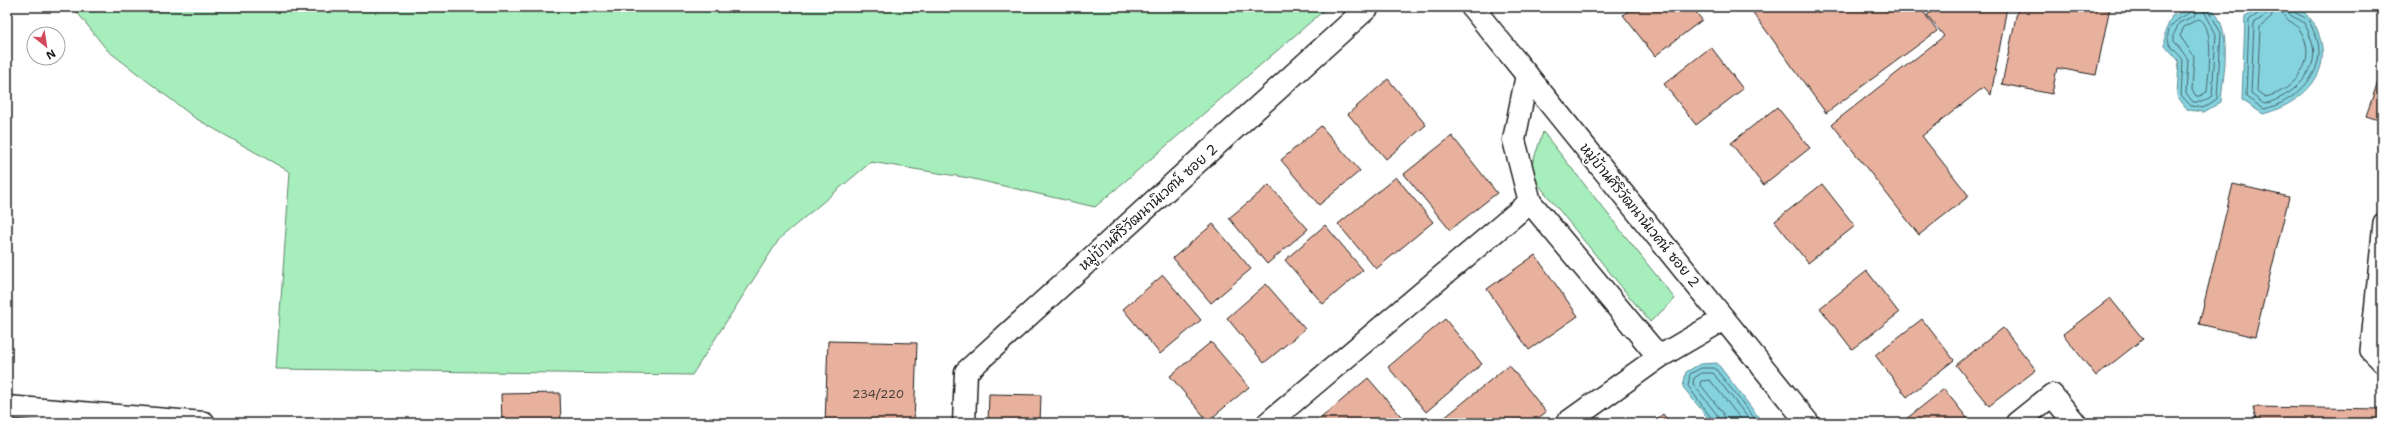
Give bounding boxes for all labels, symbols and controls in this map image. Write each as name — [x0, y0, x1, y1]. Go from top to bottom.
north arrow — [26, 26, 66, 66]
text: N — [43, 46, 58, 63]
street label: หมู่บ้านศิริวัฒนานิเวศน์ ซอย 2 — [1575, 139, 1704, 291]
street label: หมู่บ้านศิริวัฒนานิเวศน์ ซอย 2 — [1075, 140, 1222, 275]
house number: 234/220 — [852, 386, 904, 402]

